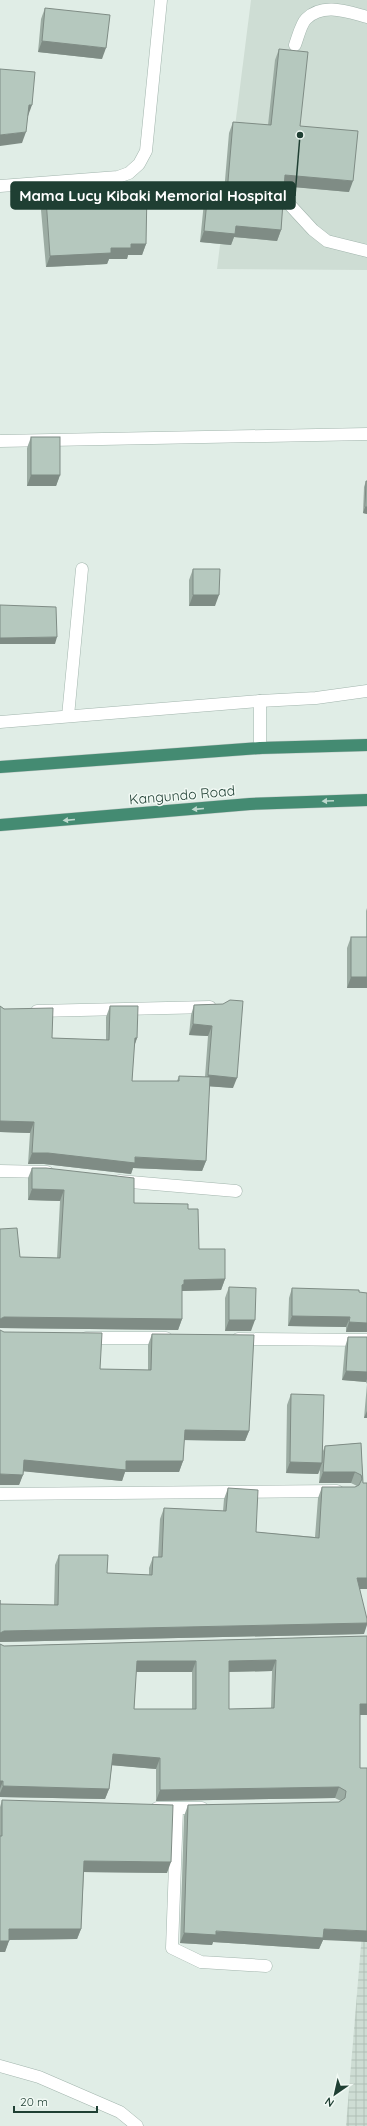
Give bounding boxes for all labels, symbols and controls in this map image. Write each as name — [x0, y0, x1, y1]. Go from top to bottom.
callout: Mama Lucy Kibaki Memorial Hospital — [11, 182, 295, 209]
text: Mama Lucy Kibaki Memorial Hospital — [19, 186, 287, 205]
street label: Kangundo Road — [128, 781, 236, 809]
one-way arrow — [321, 798, 334, 804]
one-way arrow — [192, 805, 204, 812]
one-way arrow — [63, 816, 75, 823]
north arrow — [315, 2074, 355, 2114]
scale bar — [14, 2088, 97, 2114]
text: 20 m — [20, 2094, 48, 2109]
text: N — [322, 2094, 337, 2110]

